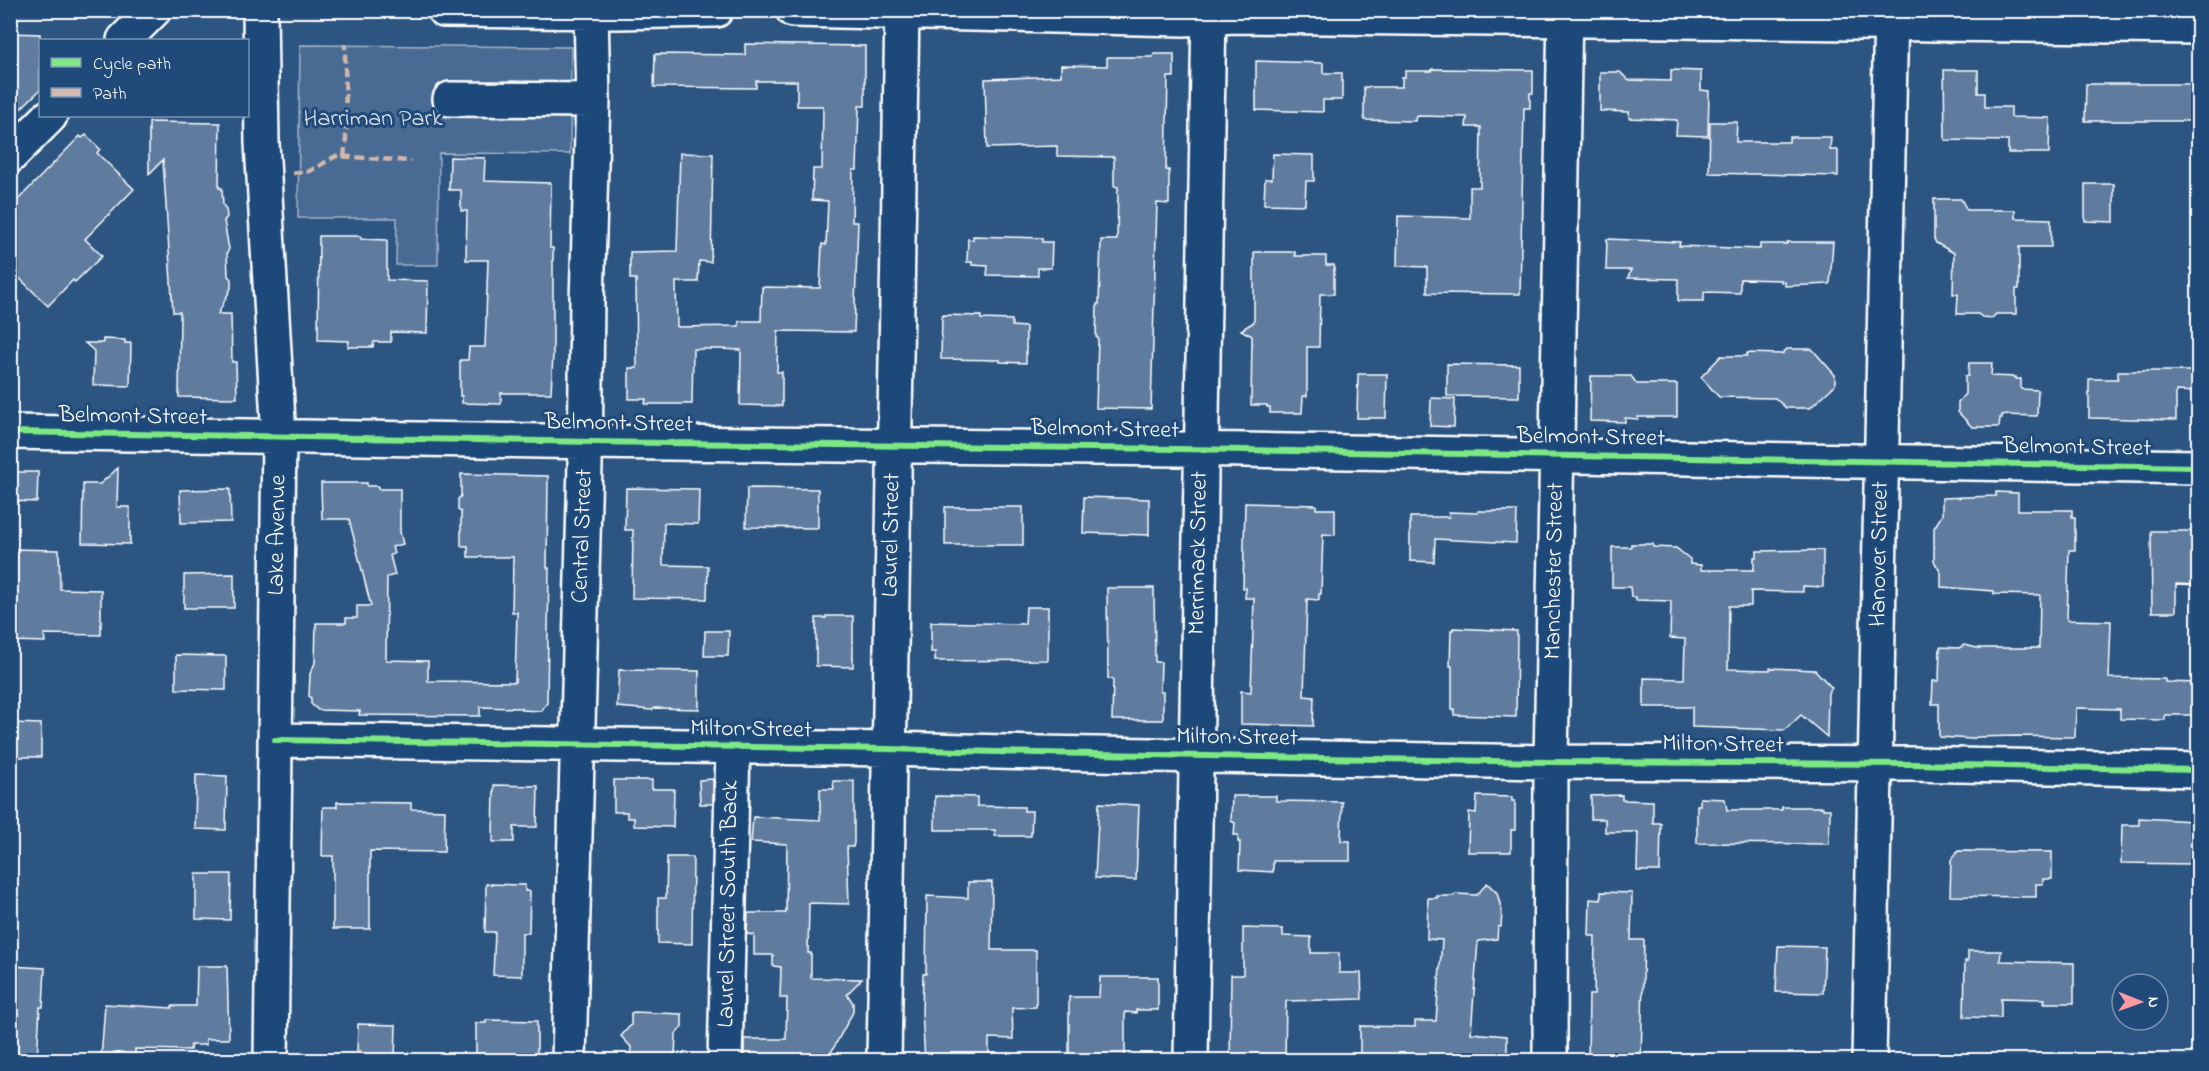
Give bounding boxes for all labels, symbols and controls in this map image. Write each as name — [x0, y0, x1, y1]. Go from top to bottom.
legend — [39, 39, 249, 117]
text: Cycle path — [93, 52, 171, 78]
text: Path — [93, 82, 127, 108]
park label: Harriman Park — [304, 102, 443, 137]
street label: Belmont Street — [57, 398, 208, 436]
street label: Belmont Street — [543, 405, 694, 443]
street label: Belmont Street — [1029, 411, 1180, 449]
street label: Belmont Street — [1515, 419, 1666, 457]
street label: Belmont Street — [2001, 429, 2152, 467]
street label: Central Street — [563, 468, 603, 604]
street label: Merrimack Street — [1180, 471, 1218, 635]
street label: Laurel Street — [873, 473, 911, 597]
street label: Lake Avenue — [259, 474, 297, 596]
street label: Hanover Street — [1861, 481, 1899, 627]
street label: Manchester Street — [1536, 482, 1574, 660]
street label: Milton Street — [690, 711, 812, 749]
street label: Milton Street — [1176, 719, 1298, 757]
street label: Milton Street — [1662, 726, 1784, 764]
street label: Laurel Street South Back — [709, 779, 749, 1028]
north arrow — [2110, 972, 2170, 1032]
text: N — [2141, 997, 2165, 1008]

